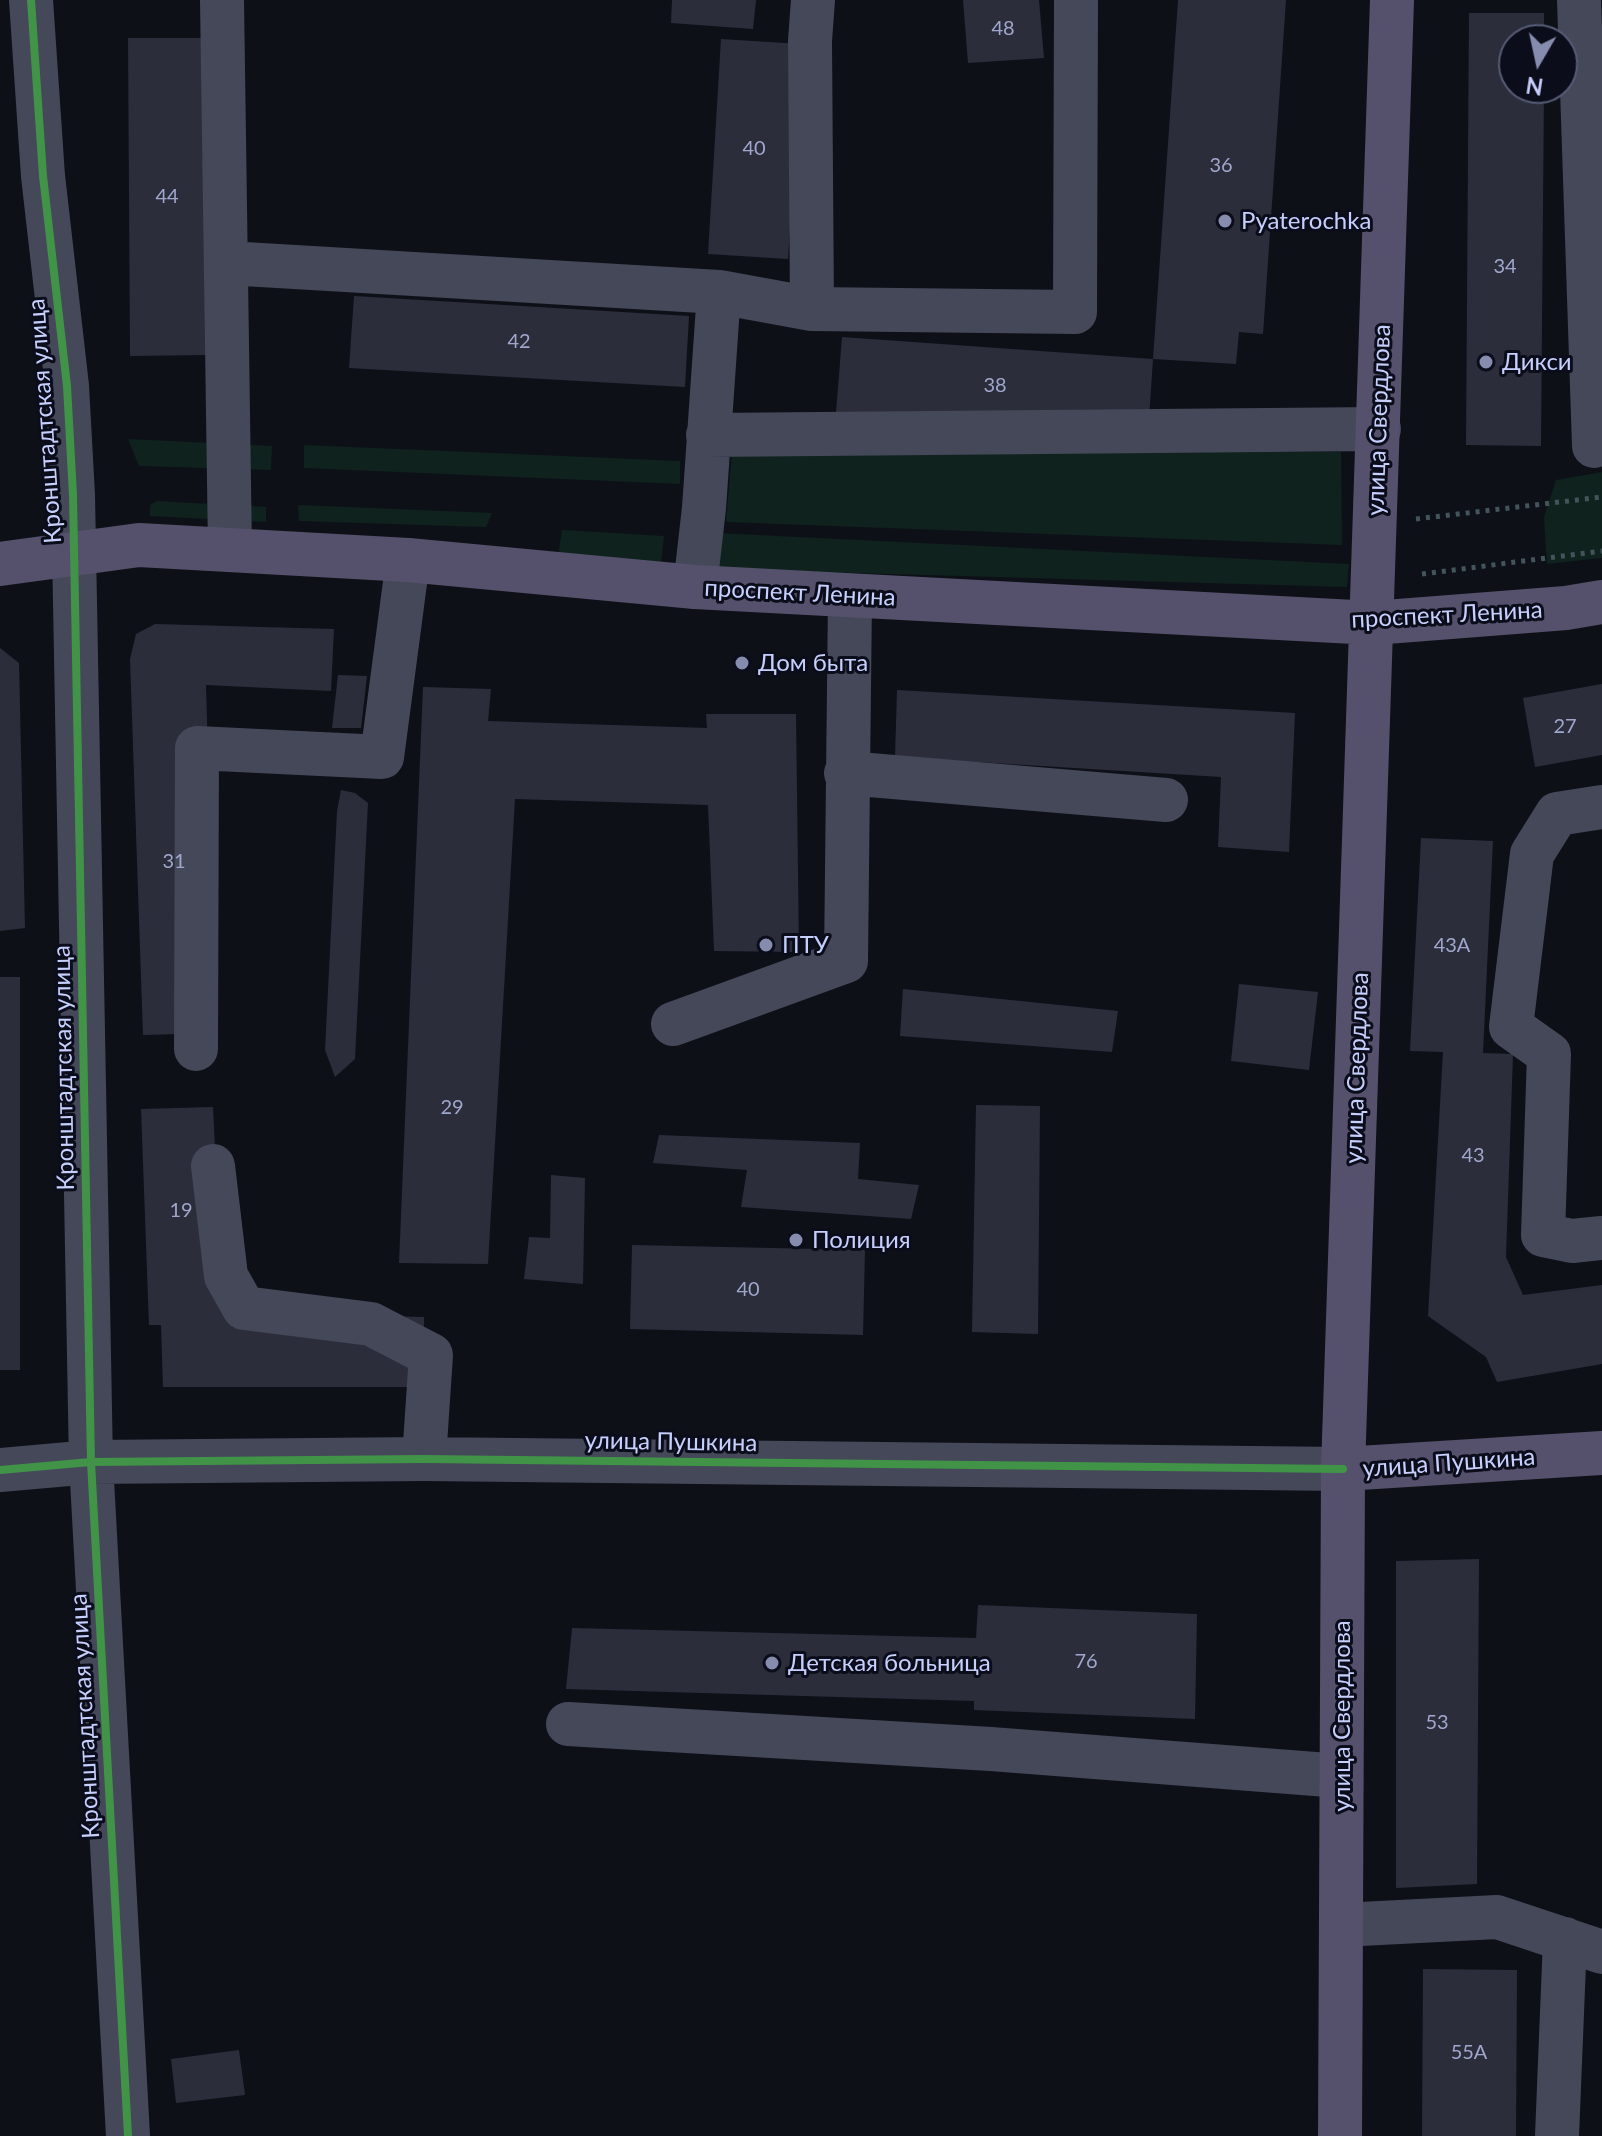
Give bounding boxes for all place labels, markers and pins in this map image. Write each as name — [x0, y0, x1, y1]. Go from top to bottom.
place label: Pyaterochka — [1241, 207, 1371, 235]
marker: Pyaterochka — [1216, 212, 1234, 230]
place label: Дикси — [1502, 348, 1572, 376]
marker: Дикси — [1477, 353, 1495, 371]
place label: Дом быта — [758, 649, 868, 677]
marker: Дом быта — [733, 654, 751, 672]
place label: ПТУ — [782, 931, 829, 959]
marker: ПТУ — [757, 936, 775, 954]
place label: Полиция — [812, 1226, 911, 1254]
marker: Полиция — [787, 1231, 805, 1249]
place label: Детская больница — [788, 1649, 991, 1677]
marker: Детская больница — [763, 1654, 781, 1672]

